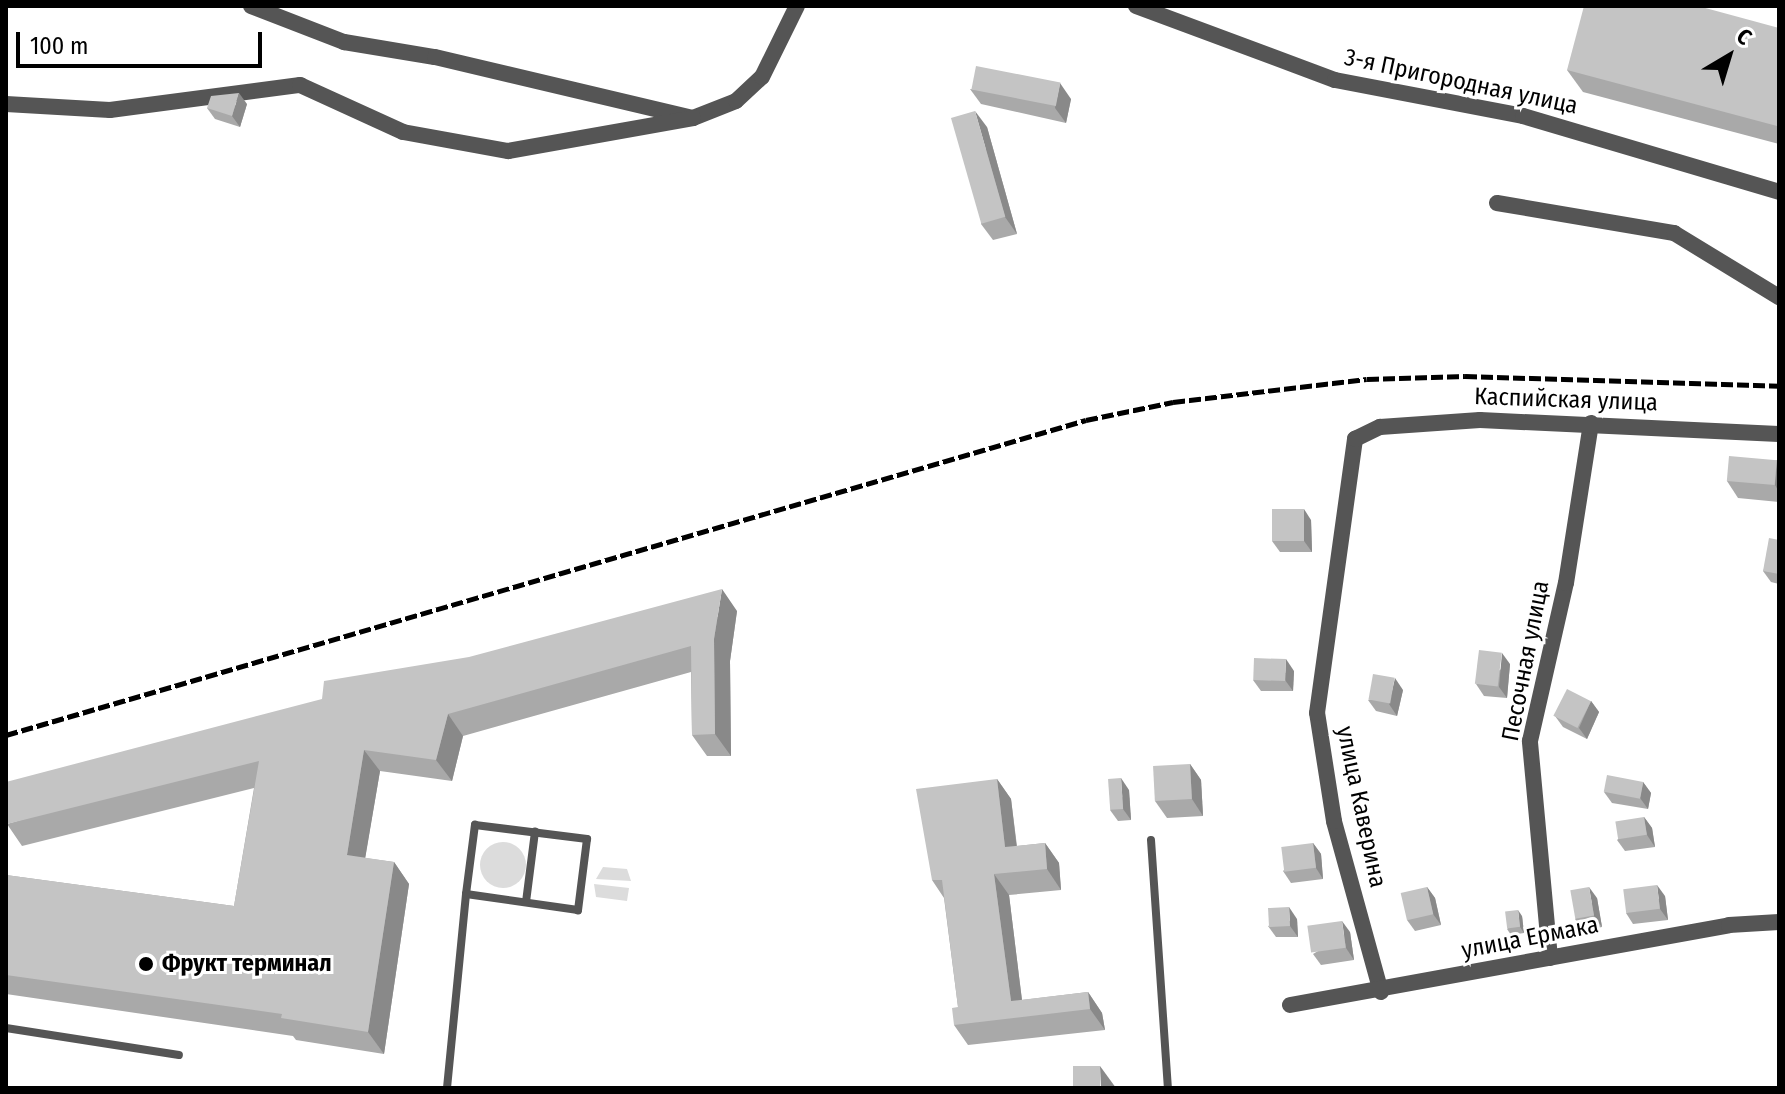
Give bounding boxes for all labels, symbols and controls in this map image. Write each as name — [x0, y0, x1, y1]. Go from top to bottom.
scale bar — [20, 16, 266, 66]
north arrow — [1689, 16, 1769, 96]
text: С — [1731, 23, 1757, 51]
text: 100 m — [30, 32, 88, 60]
street label: 3-я Пригородная улица — [1342, 43, 1580, 121]
street label: Каспийская улица — [1474, 382, 1658, 418]
street label: Песочная улица — [1496, 578, 1556, 744]
street label: улица Каверина — [1330, 724, 1392, 890]
street label: улица Ермака — [1459, 911, 1601, 965]
place label: Фрукт терминал — [162, 950, 332, 978]
marker: Фрукт терминал — [137, 955, 155, 973]

